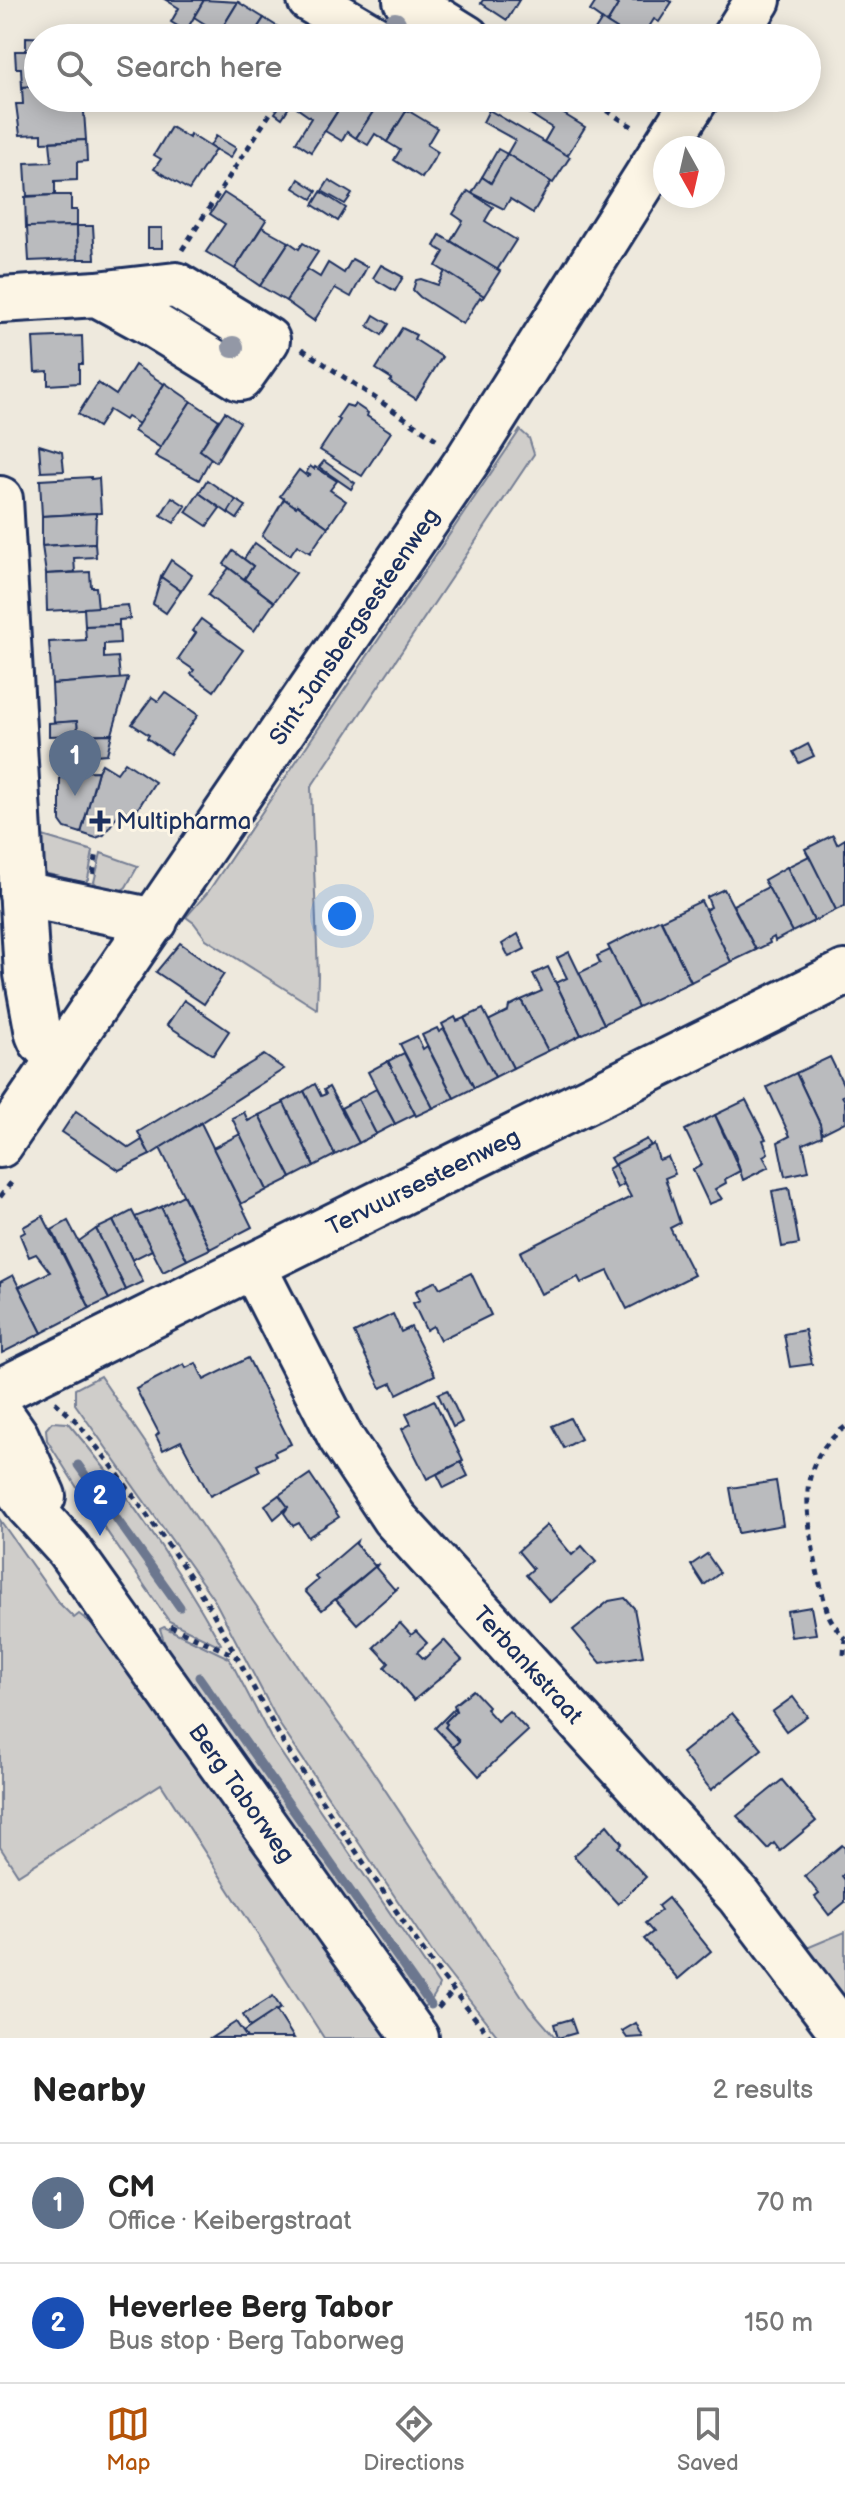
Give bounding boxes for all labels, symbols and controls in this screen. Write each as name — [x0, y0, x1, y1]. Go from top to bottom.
search box — [24, 24, 821, 112]
icon: search — [52, 46, 96, 90]
text: Search here — [116, 50, 282, 86]
north arrow — [653, 136, 725, 208]
street label: Sint-Jansbergsesteenweg — [263, 502, 445, 751]
pin: 1 — [49, 730, 101, 796]
place label: Multipharma — [116, 807, 251, 836]
marker: Multipharma — [91, 812, 109, 830]
your location — [322, 896, 362, 936]
street label: Tervuursesteenweg — [321, 1122, 525, 1242]
pin: 2 — [74, 1470, 126, 1536]
street label: Terbankstraat — [467, 1600, 589, 1730]
street label: Berg Taborweg — [182, 1718, 301, 1868]
text: Nearby — [32, 2070, 146, 2111]
text: 2 results — [713, 2075, 813, 2106]
text: CM — [108, 2170, 155, 2206]
text: 1 — [53, 2188, 63, 2219]
text: 70 m — [756, 2188, 813, 2219]
text: Office · Keibergstraat — [108, 2206, 352, 2237]
text: Heverlee Berg Tabor — [108, 2290, 393, 2326]
text: 2 — [50, 2308, 66, 2339]
text: 150 m — [744, 2308, 813, 2339]
text: Bus stop · Berg Taborweg — [108, 2326, 404, 2357]
tab: Map — [106, 2402, 151, 2477]
tab: Directions — [363, 2402, 464, 2477]
tab: Saved — [677, 2402, 739, 2477]

